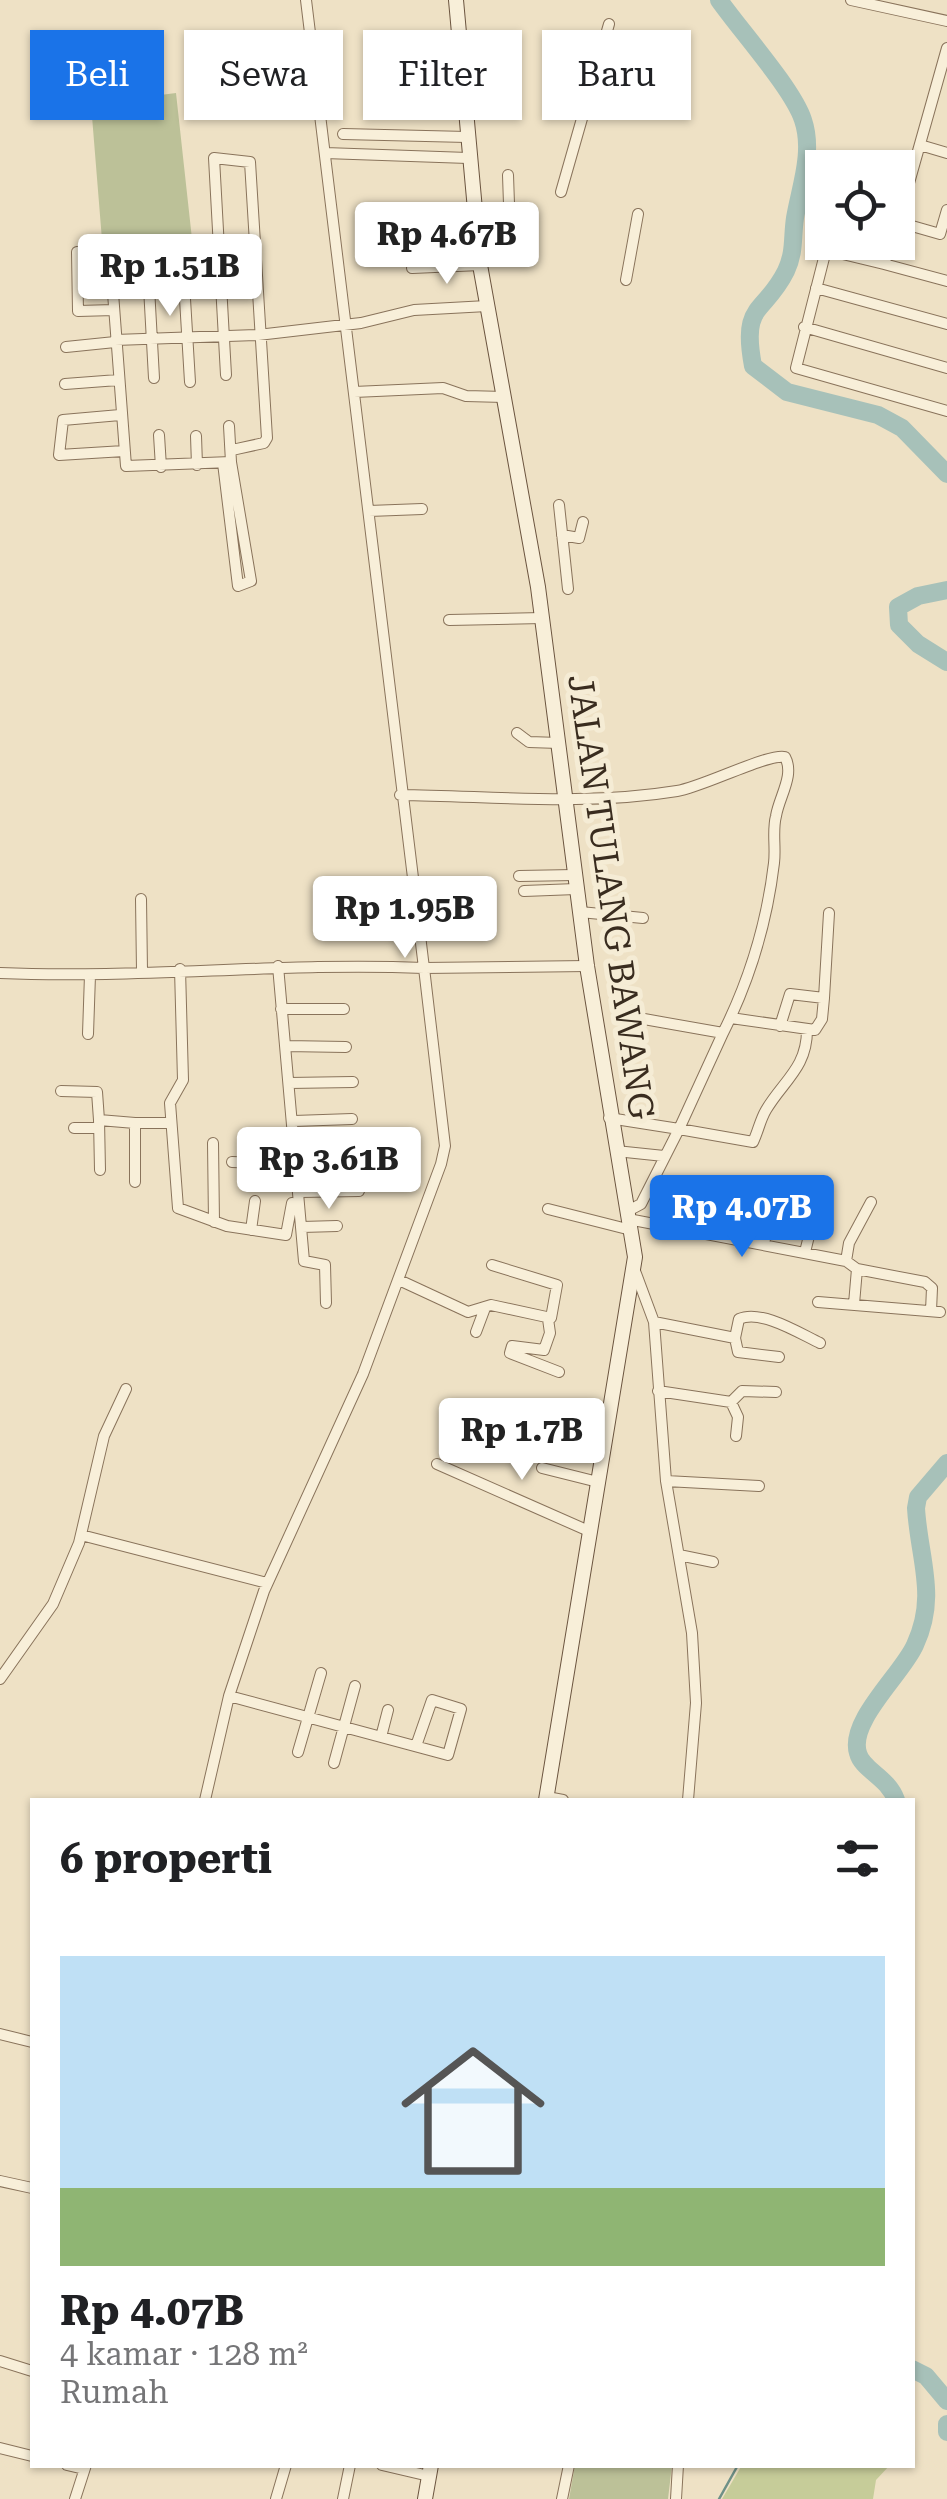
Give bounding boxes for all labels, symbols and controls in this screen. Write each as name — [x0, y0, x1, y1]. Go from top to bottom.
chip: Beli — [30, 30, 164, 120]
chip: Sewa — [184, 30, 343, 120]
chip: Filter — [363, 30, 522, 120]
chip: Baru — [542, 30, 691, 120]
map controls — [805, 150, 915, 260]
button: locate — [805, 150, 915, 260]
pin: Rp 4.67B — [344, 202, 550, 287]
text: Rp 4.67B — [377, 215, 517, 253]
pin: Rp 1.51B — [67, 234, 273, 319]
text: Rp 1.51B — [100, 247, 240, 285]
street label: JALAN TULANG BAWANG — [559, 672, 662, 1122]
pin: Rp 1.95B — [302, 876, 508, 961]
text: Rp 1.95B — [335, 889, 475, 927]
pin: Rp 3.61B — [226, 1127, 432, 1212]
text: Rp 3.61B — [259, 1140, 399, 1178]
pin: Rp 4.07B — [639, 1175, 845, 1260]
text: Rp 4.07B — [672, 1188, 812, 1226]
pin: Rp 1.7B — [430, 1398, 614, 1483]
text: Rp 1.7B — [461, 1411, 583, 1449]
icon: filters — [830, 1831, 885, 1886]
text: 6 properti — [60, 1834, 272, 1883]
icon: home — [383, 2021, 563, 2201]
text: Rp 4.07B — [60, 2286, 244, 2335]
text: 4 kamar · 128 m² — [60, 2335, 308, 2373]
text: Rumah — [60, 2373, 169, 2411]

